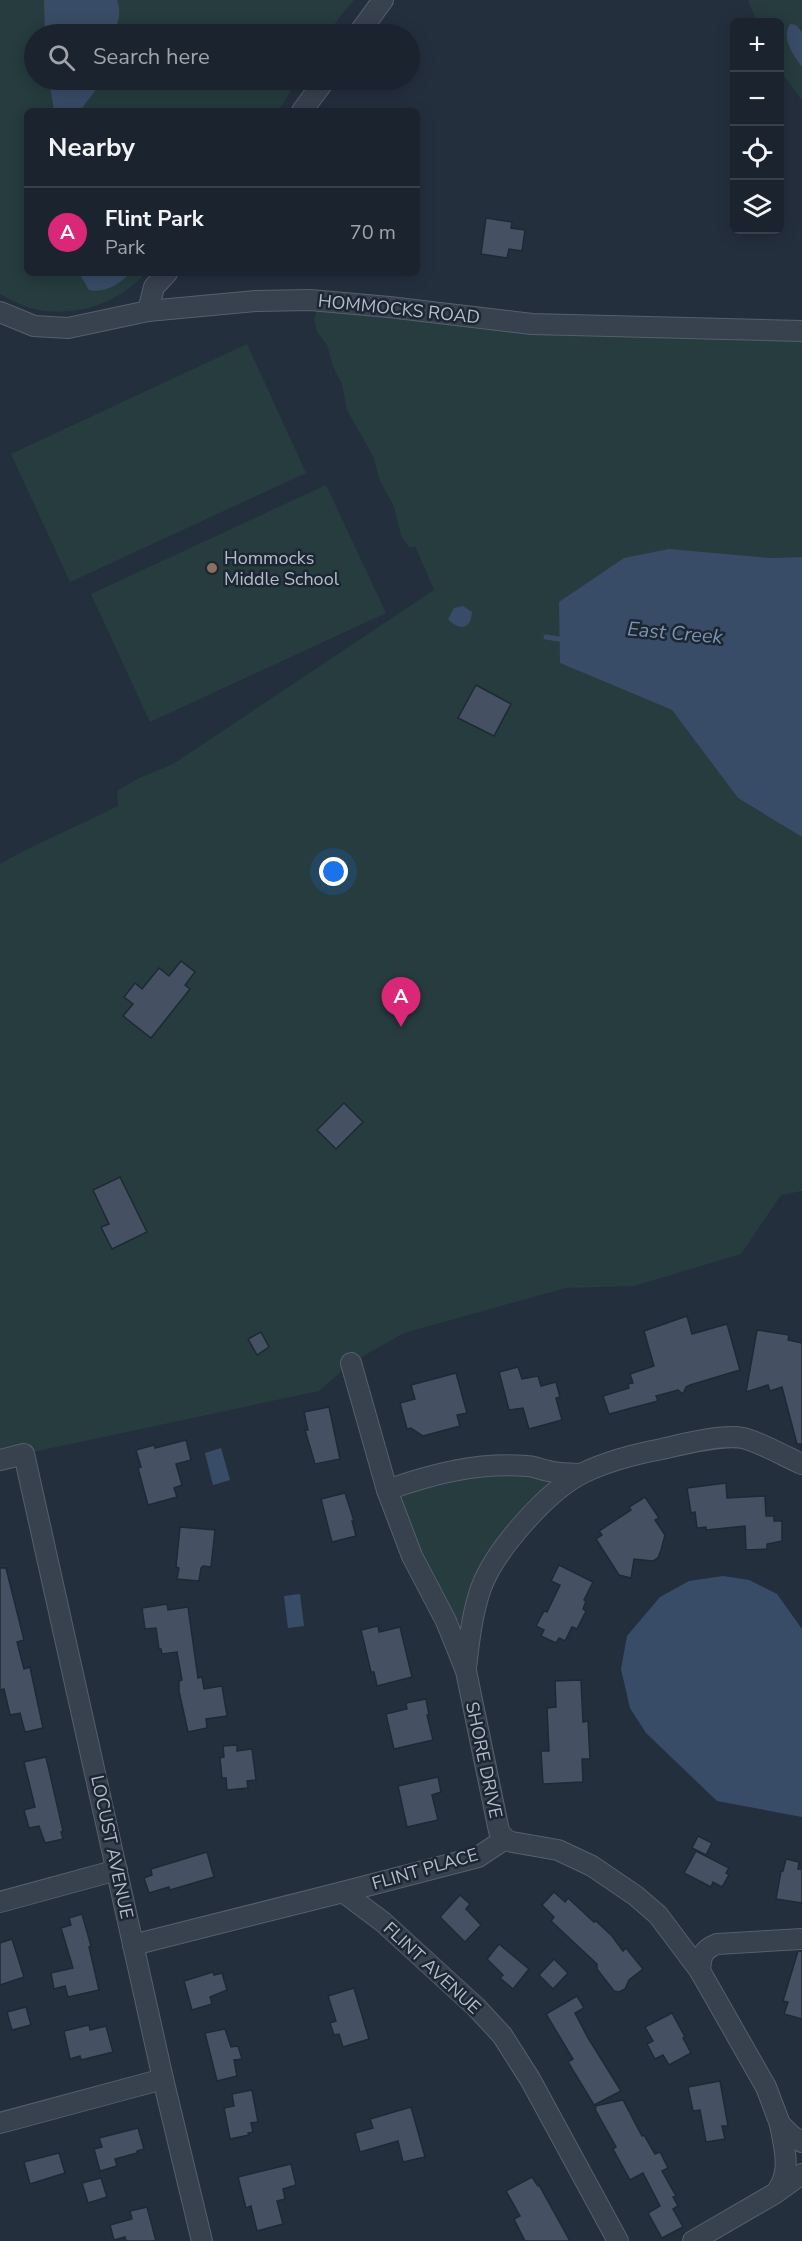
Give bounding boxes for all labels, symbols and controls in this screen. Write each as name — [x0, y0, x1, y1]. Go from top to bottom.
map controls — [730, 18, 784, 234]
button: + — [730, 18, 784, 72]
search box — [24, 24, 420, 90]
icon: search — [45, 41, 78, 74]
text: Search here — [93, 42, 210, 72]
button: − — [730, 72, 784, 126]
button: locate — [730, 126, 784, 180]
text: Nearby — [48, 130, 135, 165]
button: layers — [730, 180, 784, 234]
text: Flint Park — [105, 204, 204, 234]
text: A — [60, 219, 75, 246]
text: 70 m — [350, 219, 396, 246]
text: Park — [105, 234, 145, 261]
street label: HOMMOCKS ROAD — [317, 289, 481, 329]
place label: Hommocks Middle School — [224, 546, 340, 591]
marker: Hommocks Middle School — [205, 561, 219, 575]
water label: East Creek — [626, 615, 725, 651]
your location — [319, 857, 348, 886]
pin: A — [382, 978, 420, 1027]
street label: SHORE DRIVE — [460, 1699, 508, 1821]
street label: LOCUST AVENUE — [85, 1773, 139, 1921]
street label: FLINT PLACE — [369, 1842, 481, 1896]
street label: FLINT AVENUE — [378, 1917, 486, 2019]

